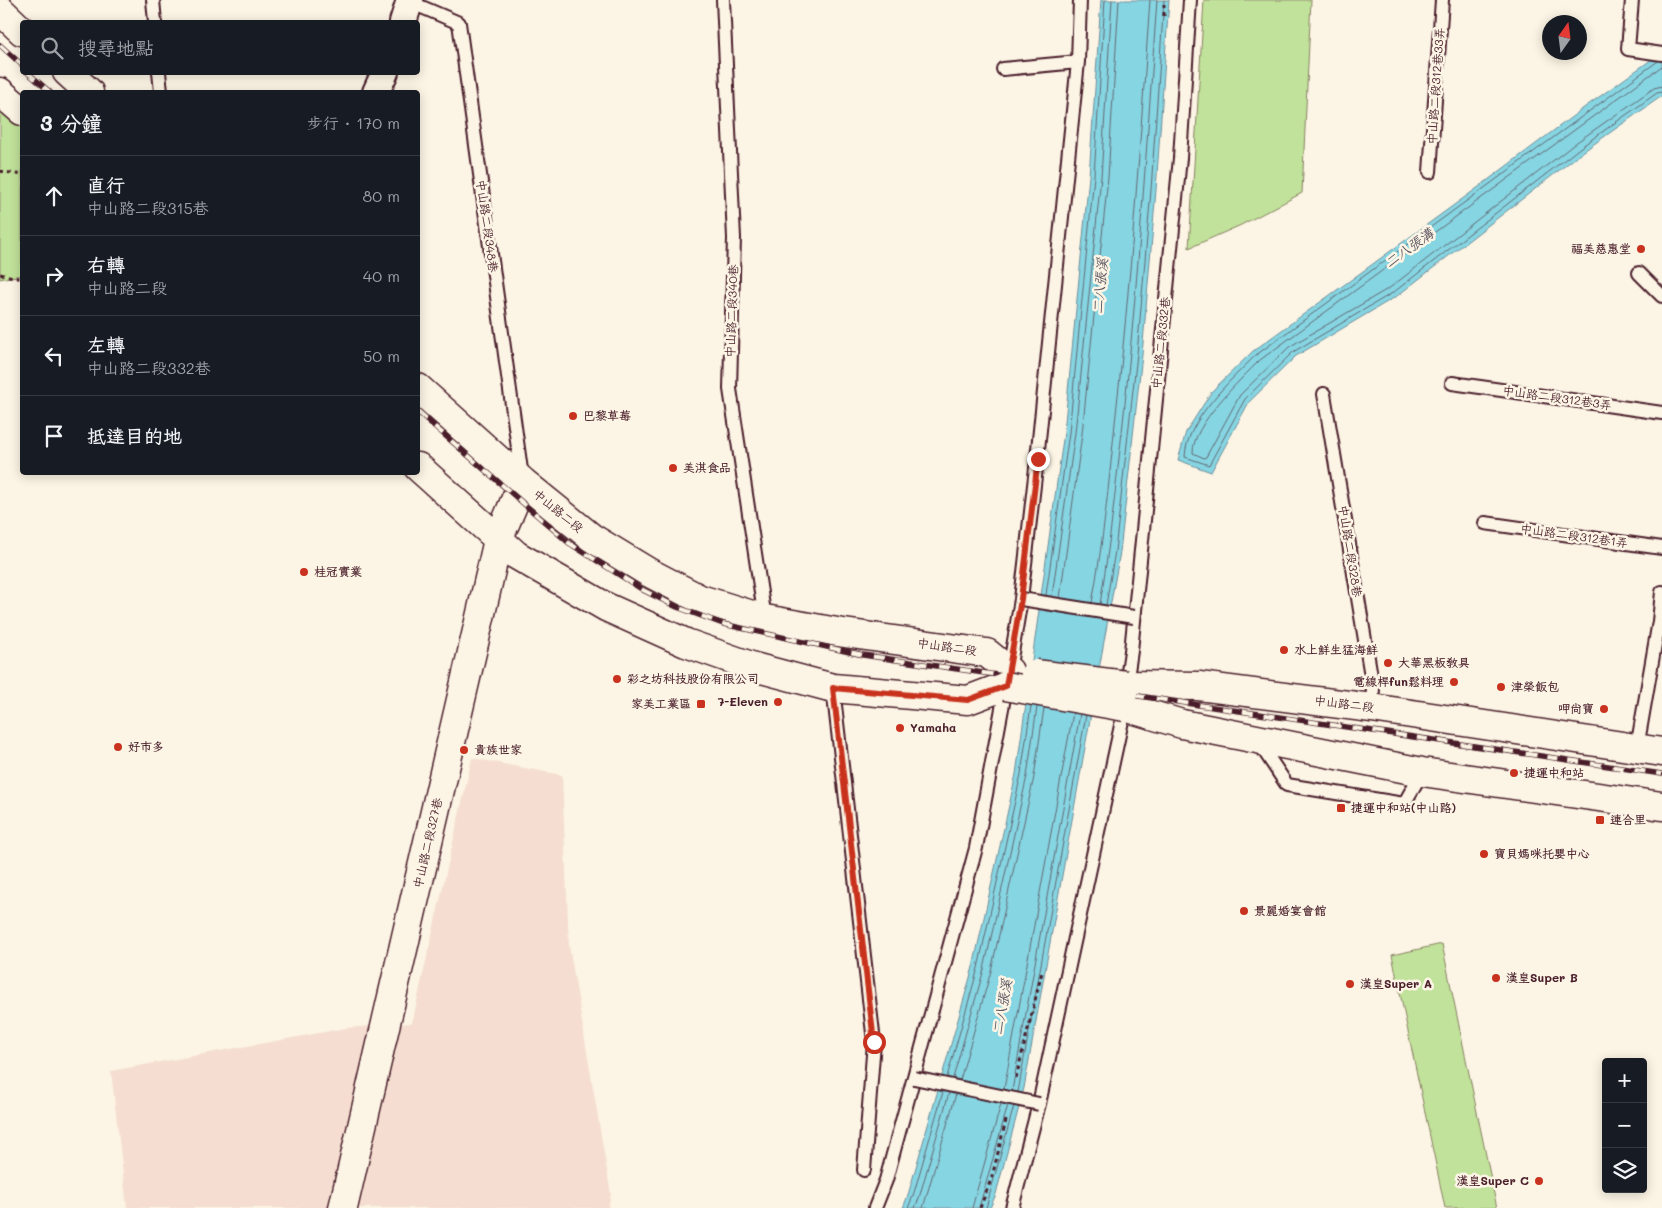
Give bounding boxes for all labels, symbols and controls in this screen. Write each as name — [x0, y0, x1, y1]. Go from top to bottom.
north arrow — [1542, 15, 1587, 60]
search box — [20, 20, 420, 75]
street label: 中山路二段312巷33弄 — [1423, 27, 1447, 145]
icon: search — [38, 34, 66, 62]
text: 搜尋地點 — [78, 35, 154, 60]
text: 3 分鐘 — [40, 109, 102, 136]
text: 步行 · 170 m — [307, 112, 400, 133]
text: 直行 — [87, 172, 125, 197]
street label: 中山路二段348巷 — [474, 179, 502, 273]
icon: ahead — [40, 182, 68, 210]
text: 80 m — [363, 185, 400, 206]
text: 中山路二段315巷 — [87, 197, 209, 218]
water label: 二八張溝 — [1380, 223, 1438, 272]
place label: 福美慈惠堂 — [1571, 240, 1631, 256]
marker: 福美慈惠堂 — [1635, 243, 1647, 255]
text: 右轉 — [87, 252, 125, 277]
water label: 二八張溪 — [1088, 256, 1111, 315]
icon: right — [40, 262, 68, 290]
street label: 中山路二段340巷 — [721, 264, 741, 358]
text: 40 m — [363, 265, 400, 286]
text: 中山路二段 — [87, 277, 167, 298]
street label: 中山路二段332巷 — [1147, 296, 1173, 390]
text: 左轉 — [87, 332, 125, 357]
icon: left — [40, 342, 68, 370]
text: 50 m — [363, 345, 400, 366]
text: 中山路二段332巷 — [87, 357, 211, 378]
street label: 中山路二段312巷3弄 — [1501, 381, 1613, 413]
place label: 巴黎草莓 — [583, 407, 631, 423]
marker: 巴黎草莓 — [567, 410, 579, 422]
icon: arrive — [40, 422, 68, 450]
text: 抵達目的地 — [87, 423, 182, 448]
route end — [1027, 448, 1050, 471]
place label: 美淇食品 — [683, 459, 731, 475]
marker: 美淇食品 — [667, 462, 679, 474]
street label: 中山路二段 — [530, 485, 587, 535]
street label: 中山路二段328巷 — [1336, 504, 1366, 598]
street label: 中山路二段312巷1弄 — [1519, 520, 1629, 550]
place label: 桂冠實業 — [314, 563, 362, 579]
marker: 桂冠實業 — [298, 566, 310, 578]
street label: 中山路二段 — [916, 634, 978, 658]
place label: 水上鮮生猛海鮮 — [1294, 641, 1378, 657]
marker: 水上鮮生猛海鮮 — [1278, 644, 1290, 656]
place label: 大華黑板教具 — [1398, 654, 1470, 670]
marker: 大華黑板教具 — [1382, 657, 1394, 669]
place label: 彩之坊科技股份有限公司 — [627, 670, 759, 686]
marker: 彩之坊科技股份有限公司 — [611, 673, 623, 685]
place label: 電線桿fun鬆料理 — [1353, 673, 1444, 689]
marker: 電線桿fun鬆料理 — [1448, 676, 1460, 688]
place label: 津榮飯包 — [1511, 678, 1559, 694]
marker: 津榮飯包 — [1495, 681, 1507, 693]
street label: 中山路二段 — [1313, 691, 1375, 715]
place label: 7-Eleven — [718, 693, 768, 709]
place label: 家美工業區 — [631, 695, 691, 711]
marker: 7-Eleven — [772, 696, 784, 708]
marker: 家美工業區 — [695, 698, 707, 710]
place label: 呷尚寶 — [1558, 700, 1594, 716]
marker: 呷尚寶 — [1598, 703, 1610, 715]
place label: Yamaha — [910, 719, 956, 735]
marker: Yamaha — [894, 722, 906, 734]
place label: 好市多 — [128, 738, 164, 754]
marker: 好市多 — [112, 741, 124, 753]
place label: 貴族世家 — [474, 741, 522, 757]
marker: 貴族世家 — [458, 744, 470, 756]
place label: 捷運中和站 — [1524, 764, 1584, 780]
marker: 捷運中和站 — [1508, 767, 1520, 779]
street label: 中山路二段327巷 — [409, 796, 445, 890]
place label: 捷運中和站(中山路) — [1351, 799, 1456, 815]
marker: 捷運中和站(中山路) — [1335, 802, 1347, 814]
place label: 連合里 — [1610, 811, 1646, 827]
marker: 連合里 — [1594, 814, 1606, 826]
place label: 寶貝媽咪托嬰中心 — [1494, 845, 1590, 861]
marker: 寶貝媽咪托嬰中心 — [1478, 848, 1490, 860]
place label: 景麗婚宴會館 — [1254, 902, 1327, 918]
marker: 景麗婚宴會館 — [1238, 905, 1250, 917]
place label: 漢皇Super B — [1506, 969, 1578, 985]
marker: 漢皇Super B — [1490, 972, 1502, 984]
place label: 漢皇Super A — [1360, 975, 1432, 991]
water label: 二八張溪 — [987, 977, 1016, 1036]
marker: 漢皇Super A — [1344, 978, 1356, 990]
route start — [863, 1031, 886, 1054]
map controls — [1602, 1058, 1647, 1193]
button: + — [1602, 1058, 1647, 1103]
button: − — [1602, 1103, 1647, 1148]
button: layers — [1602, 1148, 1647, 1193]
place label: 漢皇Super C — [1456, 1172, 1529, 1188]
marker: 漢皇Super C — [1533, 1175, 1545, 1187]

